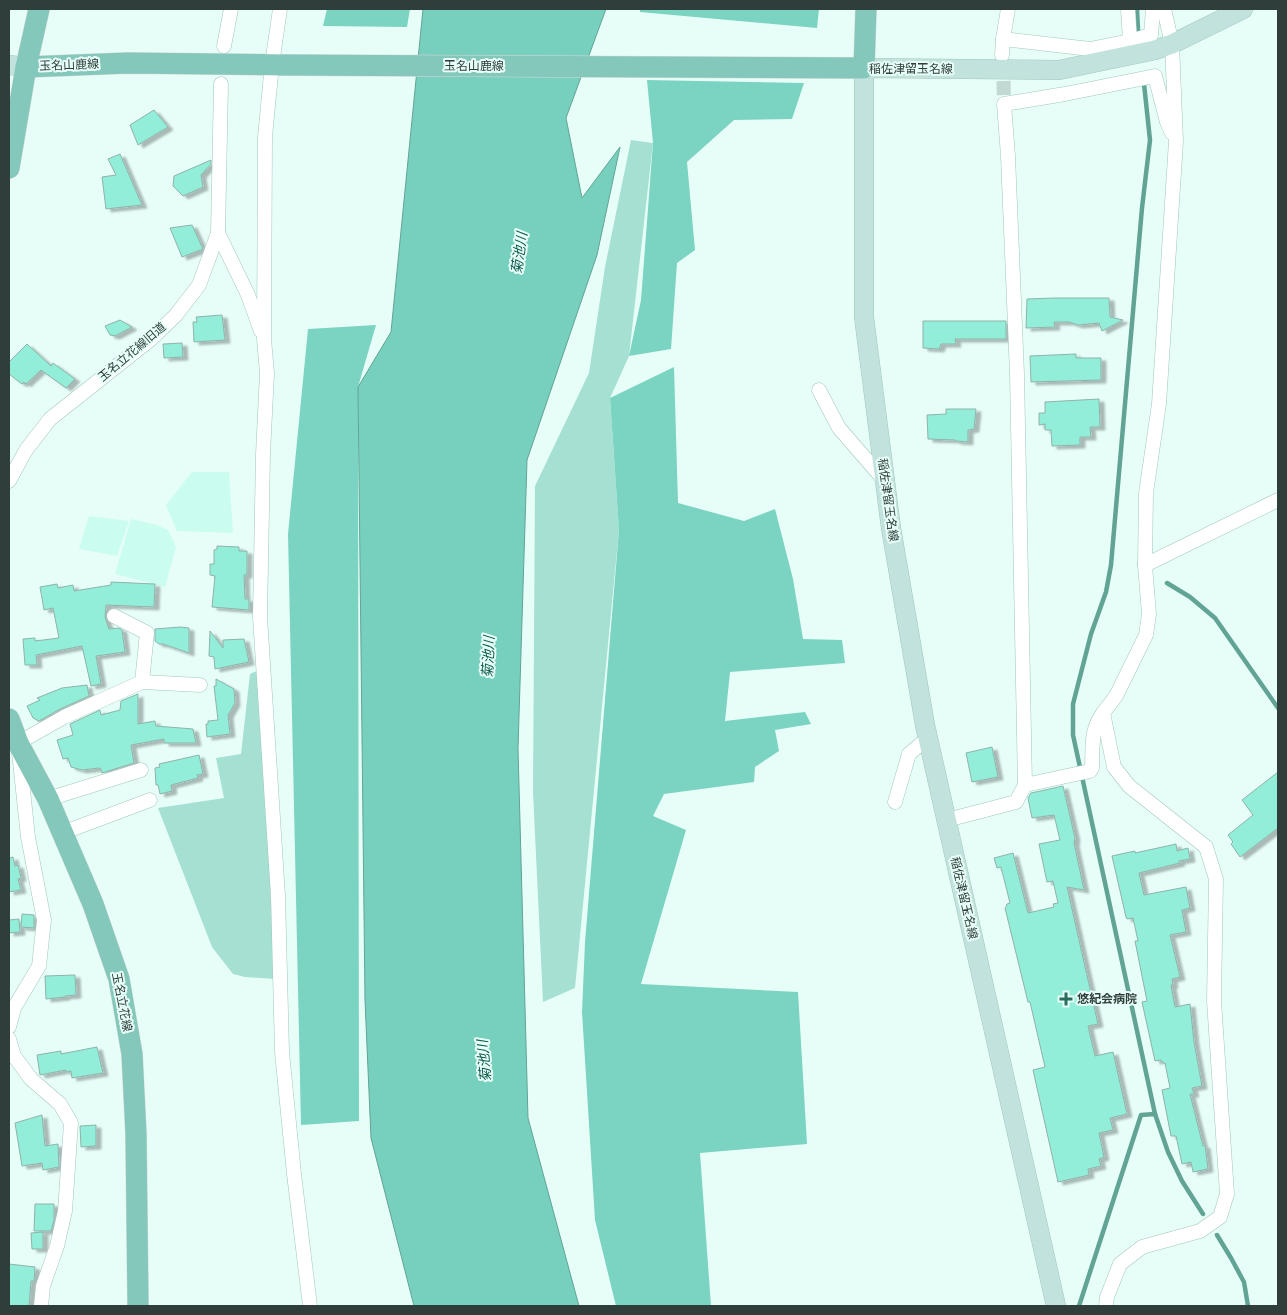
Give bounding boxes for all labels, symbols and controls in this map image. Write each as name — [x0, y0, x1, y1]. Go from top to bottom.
street label: 玉名山鹿線 — [39, 57, 99, 73]
street label: 玉名山鹿線 — [444, 59, 504, 73]
street label: 稲佐津留玉名線 — [869, 62, 953, 76]
water label: 菊池川 — [508, 229, 530, 275]
street label: 玉名立花線旧道 — [95, 320, 169, 384]
street label: 稲佐津留玉名線 — [875, 457, 901, 543]
water label: 菊池川 — [479, 634, 497, 678]
street label: 稲佐津留玉名線 — [948, 855, 980, 941]
street label: 玉名立花線 — [109, 971, 135, 1033]
marker: 悠紀会病院 — [1059, 992, 1073, 1006]
place label: 悠紀会病院 — [1077, 992, 1137, 1006]
water label: 菊池川 — [474, 1037, 494, 1083]

